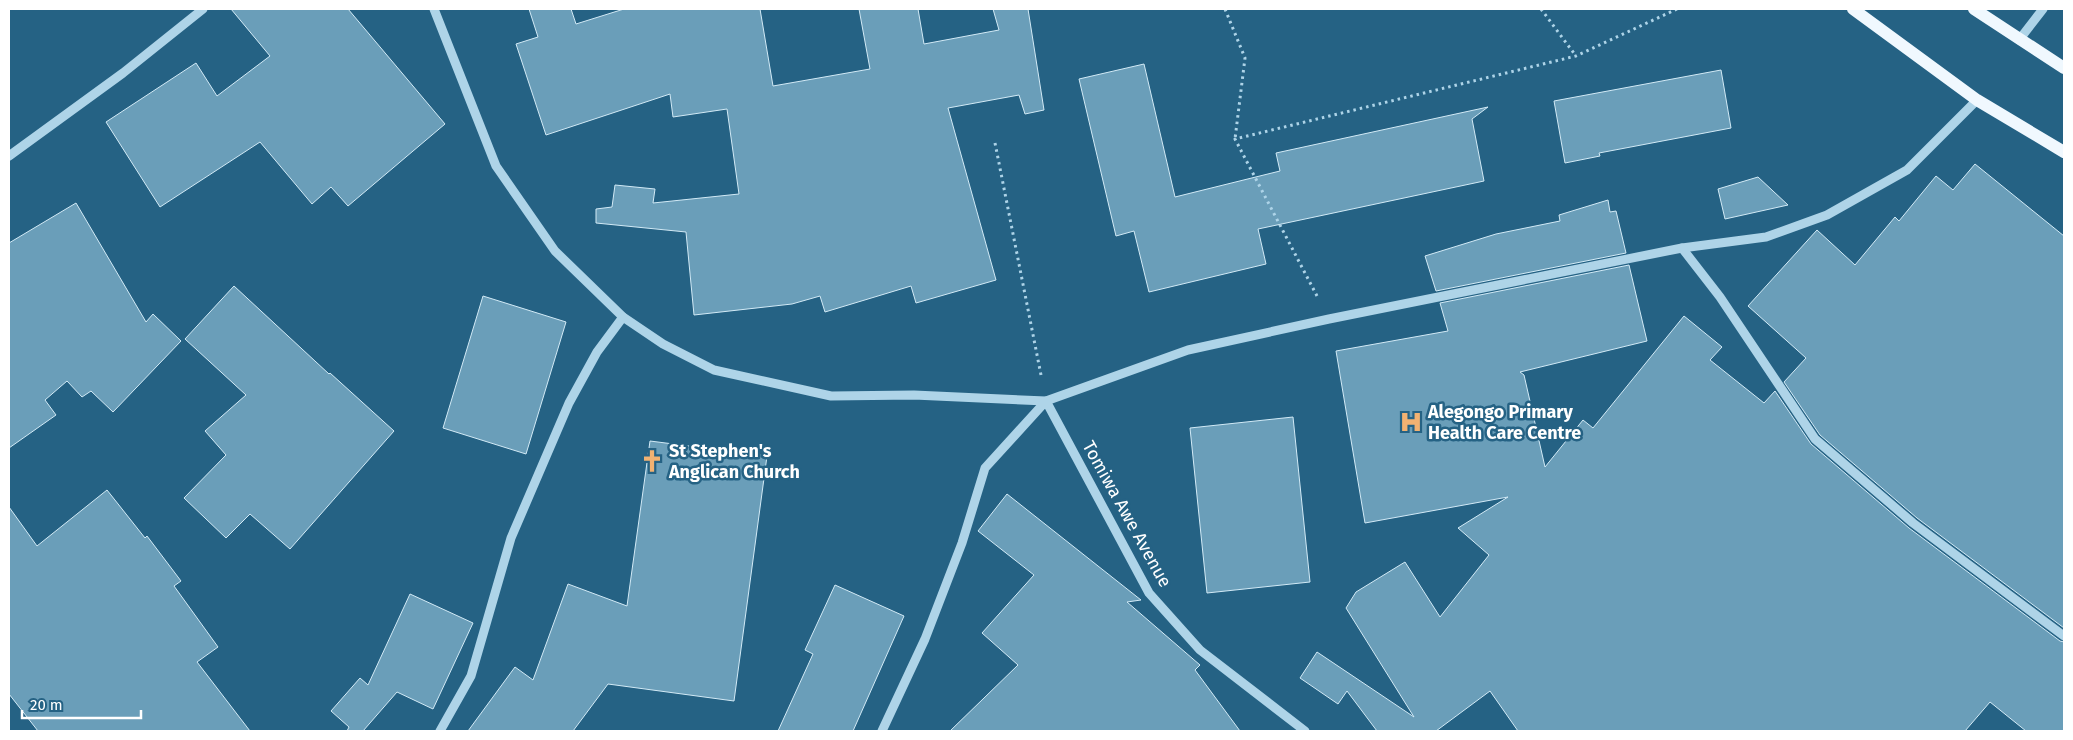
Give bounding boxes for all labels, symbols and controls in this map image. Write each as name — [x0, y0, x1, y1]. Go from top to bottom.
place label: Alegongo Primary Health Care Centre — [1427, 401, 1581, 444]
hospital icon: Alegongo Primary Health Care Centre — [1398, 409, 1424, 435]
street label: Tomiwa Awe Avenue — [1078, 437, 1176, 591]
place label: St Stephen's Anglican Church — [668, 440, 800, 483]
church icon: St Stephen's Anglican Church — [639, 448, 665, 474]
scale bar — [22, 688, 141, 720]
text: 20 m — [30, 696, 63, 714]

